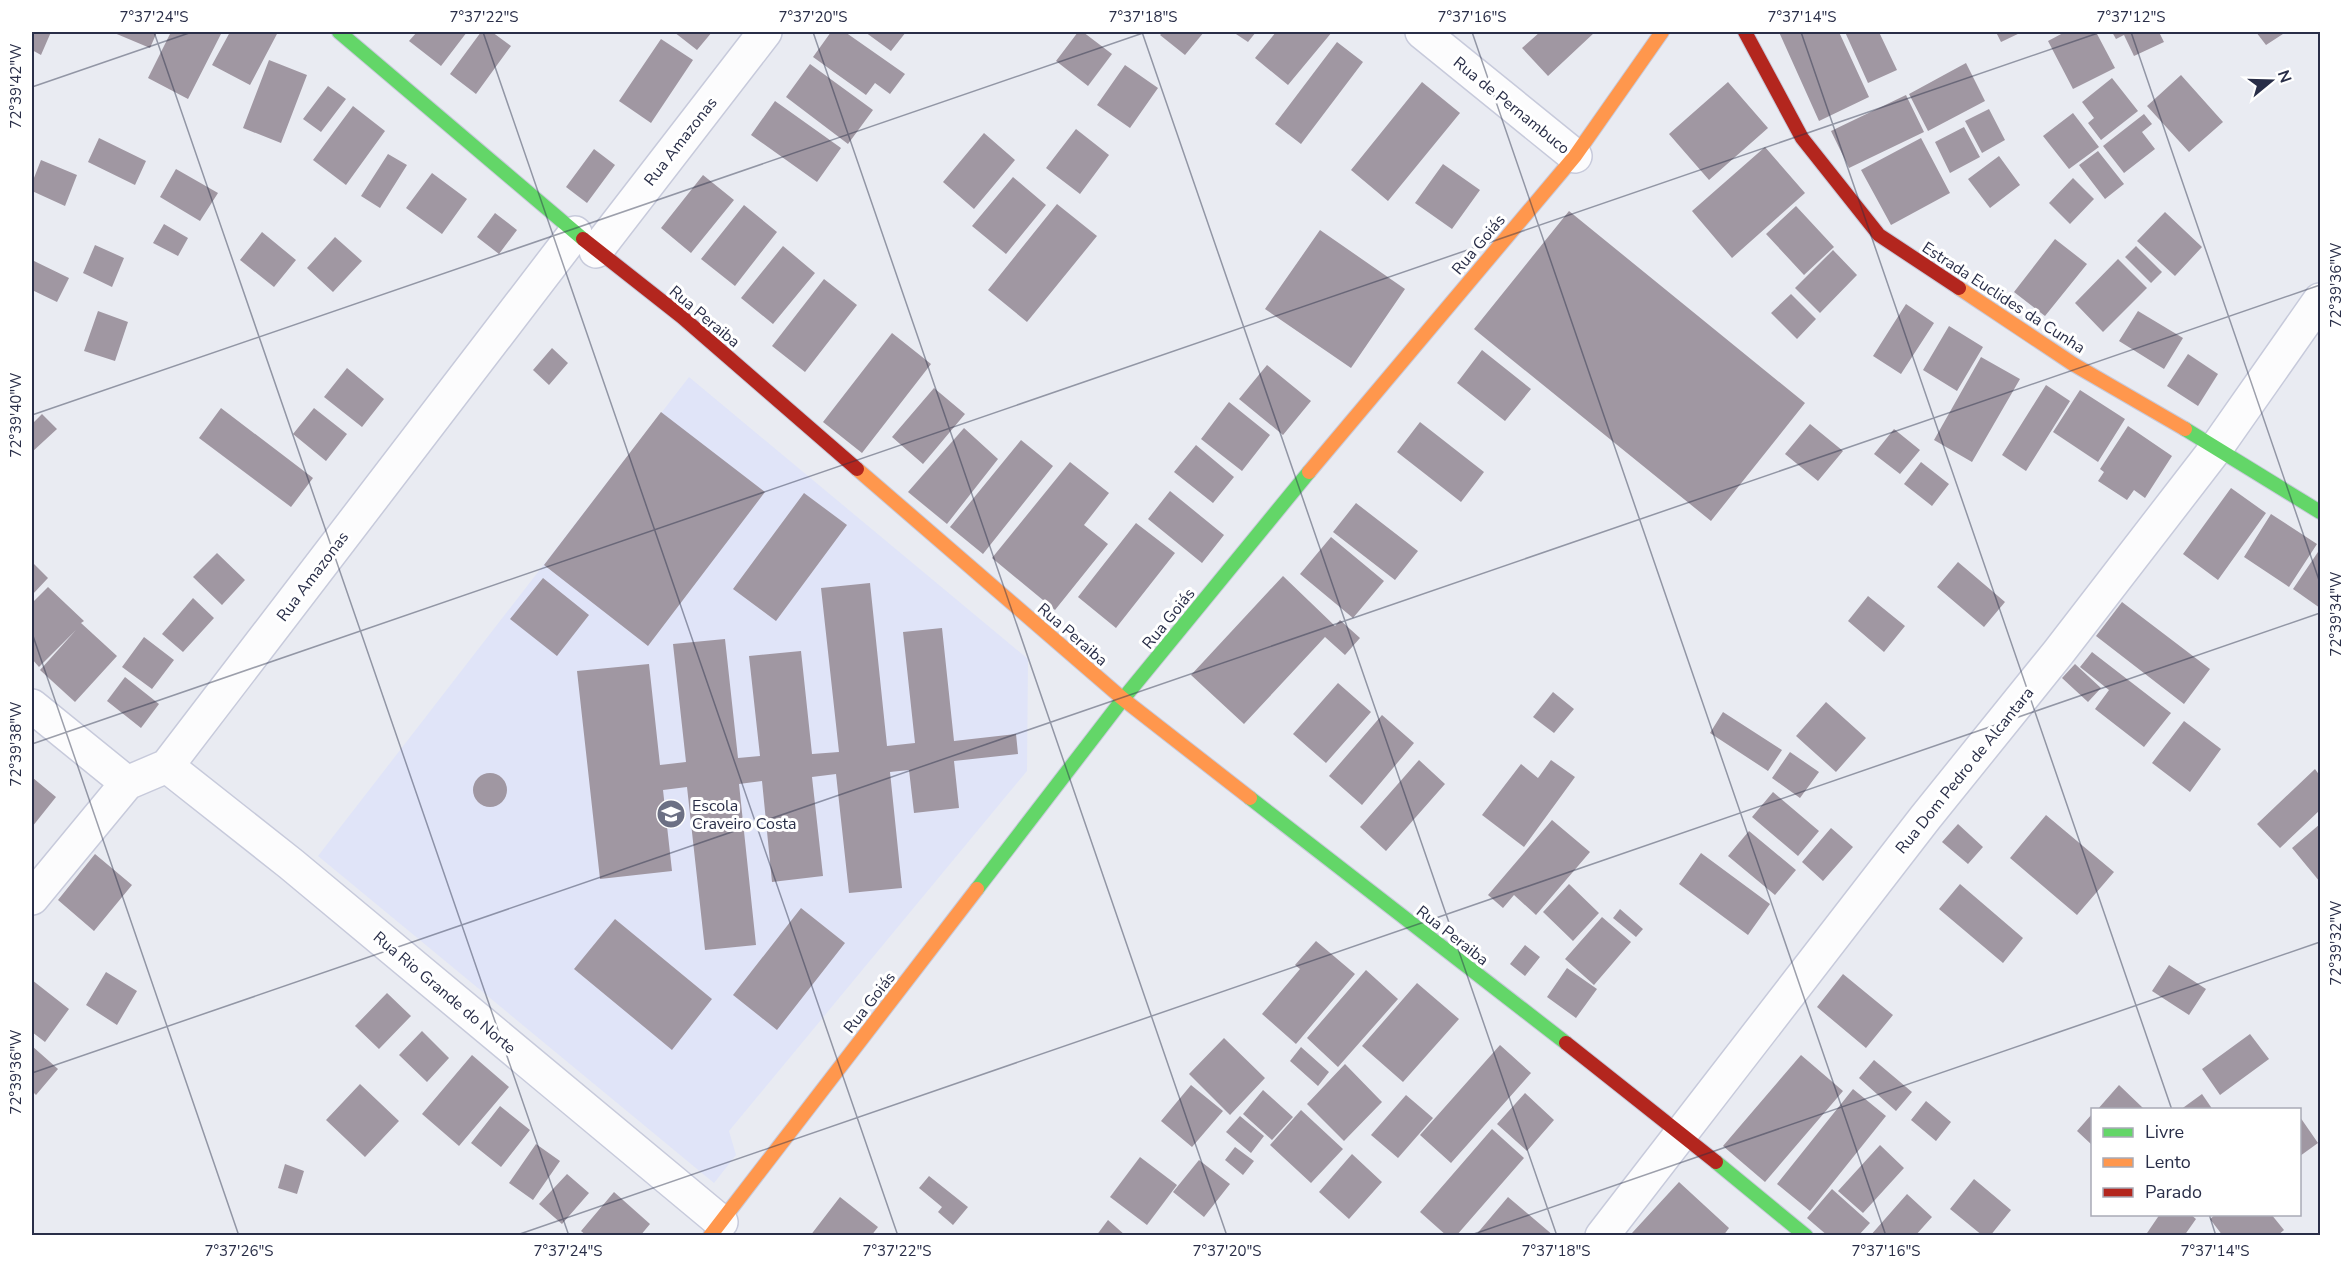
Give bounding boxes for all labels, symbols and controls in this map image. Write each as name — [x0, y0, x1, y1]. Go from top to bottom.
text: 7°37'24"S — [120, 7, 188, 27]
text: 7°37'22"S — [450, 7, 518, 27]
text: 7°37'20"S — [779, 7, 847, 27]
text: 7°37'18"S — [1109, 7, 1177, 27]
text: 7°37'16"S — [1438, 7, 1506, 27]
text: 7°37'14"S — [1768, 7, 1836, 27]
text: 7°37'12"S — [2097, 7, 2165, 27]
text: 72°39'42"W — [6, 43, 26, 129]
north arrow — [2241, 51, 2301, 111]
street label: Rua de Pernambuco — [1449, 52, 1574, 160]
text: N — [2272, 67, 2297, 86]
street label: Rua Amazonas — [639, 92, 723, 191]
street label: Rua Goiás — [1447, 210, 1511, 280]
street label: Estrada Euclides da Cunha — [1918, 237, 2089, 359]
text: 72°39'36"W — [2326, 242, 2346, 328]
street label: Rua Peraiba — [664, 281, 744, 353]
text: 72°39'40"W — [6, 372, 26, 458]
street label: Rua Amazonas — [272, 527, 354, 626]
text: 72°39'34"W — [2326, 571, 2346, 657]
street label: Rua Goiás — [1137, 583, 1200, 654]
street label: Rua Peraiba — [1033, 598, 1112, 671]
street label: Rua Dom Pedro de Alcantara — [1891, 683, 2039, 859]
text: 72°39'38"W — [6, 701, 26, 787]
place label: Escola Craveiro Costa — [692, 795, 797, 835]
school or university icon: Escola Craveiro Costa — [655, 798, 687, 830]
text: 72°39'32"W — [2326, 900, 2346, 986]
street label: Rua Peraiba — [1412, 901, 1493, 971]
street label: Rua Rio Grande do Norte — [368, 927, 520, 1059]
street label: Rua Goiás — [839, 967, 901, 1038]
text: 72°39'36"W — [6, 1029, 26, 1115]
legend — [2091, 1108, 2301, 1216]
text: Livre — [2145, 1120, 2184, 1144]
text: Lento — [2145, 1150, 2191, 1174]
text: Parado — [2145, 1180, 2202, 1204]
text: 7°37'26"S — [205, 1241, 273, 1261]
text: 7°37'24"S — [534, 1241, 602, 1261]
text: 7°37'22"S — [863, 1241, 931, 1261]
text: 7°37'20"S — [1193, 1241, 1261, 1261]
text: 7°37'18"S — [1522, 1241, 1590, 1261]
text: 7°37'16"S — [1852, 1241, 1920, 1261]
text: 7°37'14"S — [2181, 1241, 2249, 1261]

